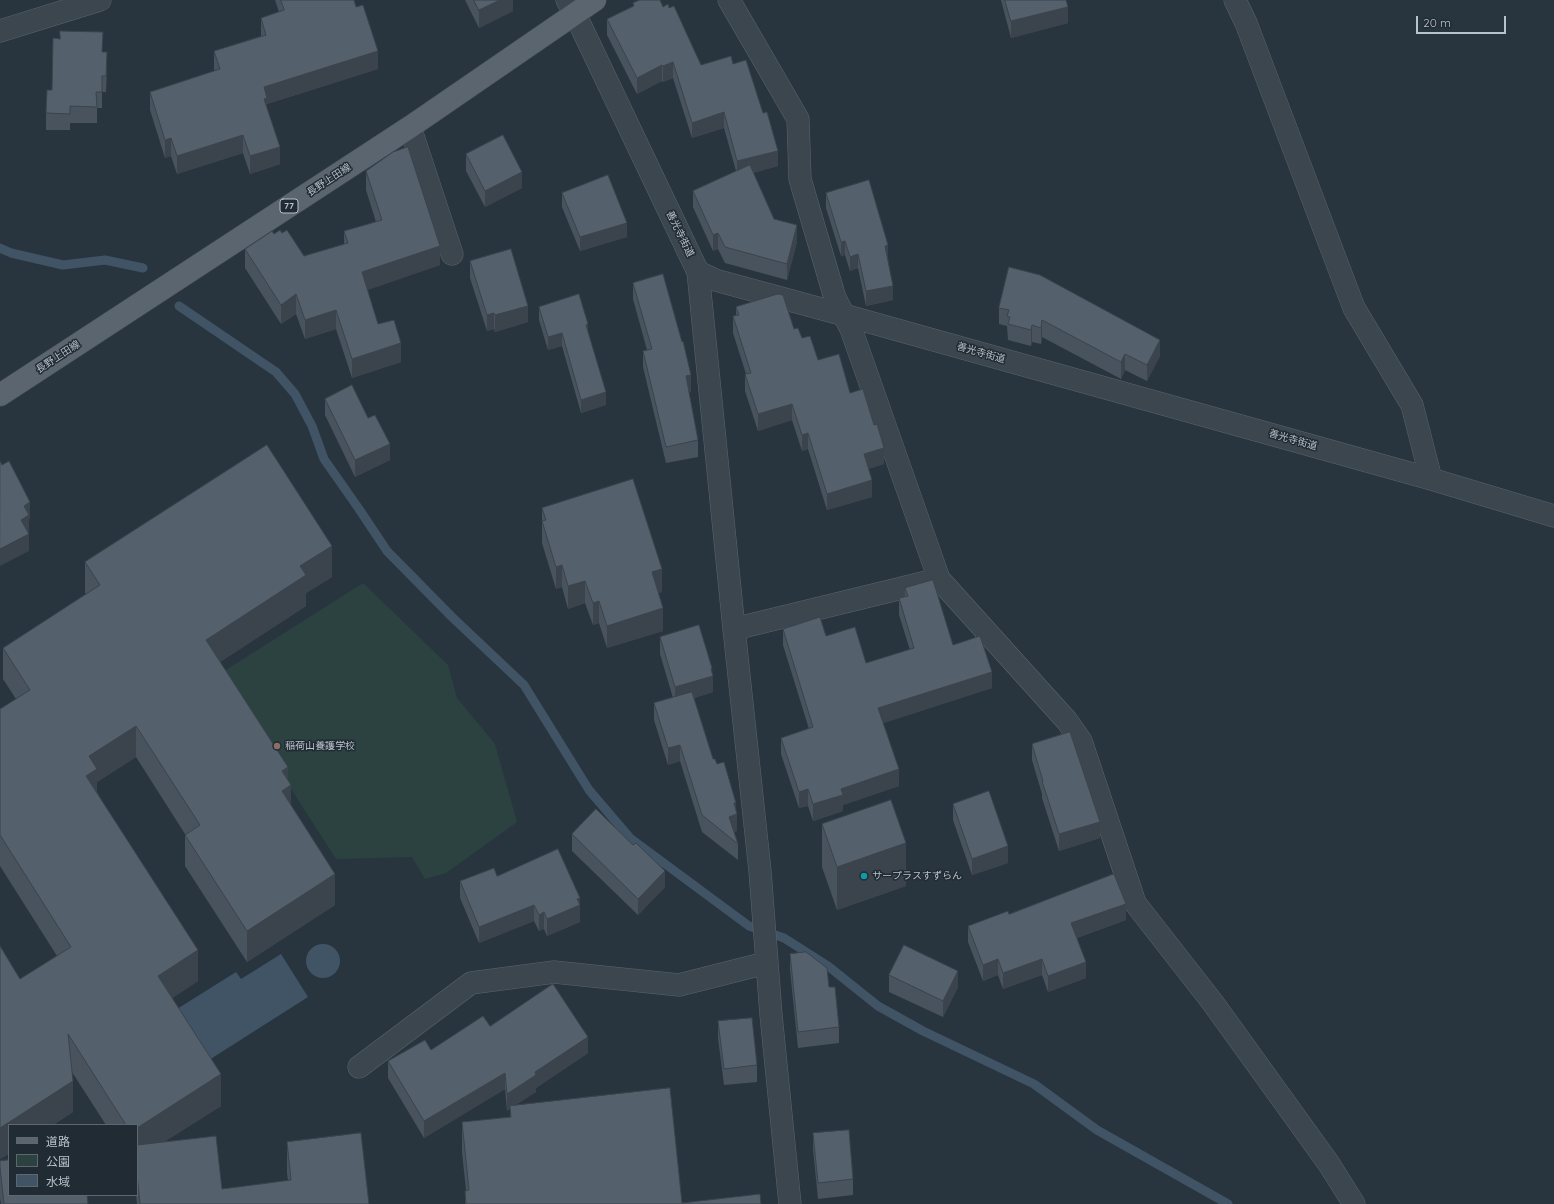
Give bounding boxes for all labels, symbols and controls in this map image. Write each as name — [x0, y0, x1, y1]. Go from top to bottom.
scale bar — [1418, 8, 1508, 34]
text: 20 m — [1423, 15, 1451, 30]
street label: 長野上田線 — [305, 161, 353, 199]
road number: 77 — [280, 199, 298, 213]
street label: 善光寺街道 — [664, 209, 696, 259]
street label: 長野上田線 — [34, 338, 82, 376]
street label: 善光寺街道 — [955, 340, 1007, 366]
street label: 善光寺街道 — [1267, 427, 1319, 453]
place label: 稲荷山養護学校 — [285, 740, 355, 752]
marker: 稲荷山養護学校 — [272, 741, 282, 751]
place label: サープラスすずらん — [872, 870, 962, 882]
marker: サープラスすずらん — [859, 871, 869, 881]
legend — [8, 1124, 138, 1196]
text: 道路 — [46, 1134, 70, 1149]
text: 公園 — [46, 1154, 70, 1169]
text: 水域 — [46, 1174, 70, 1189]

